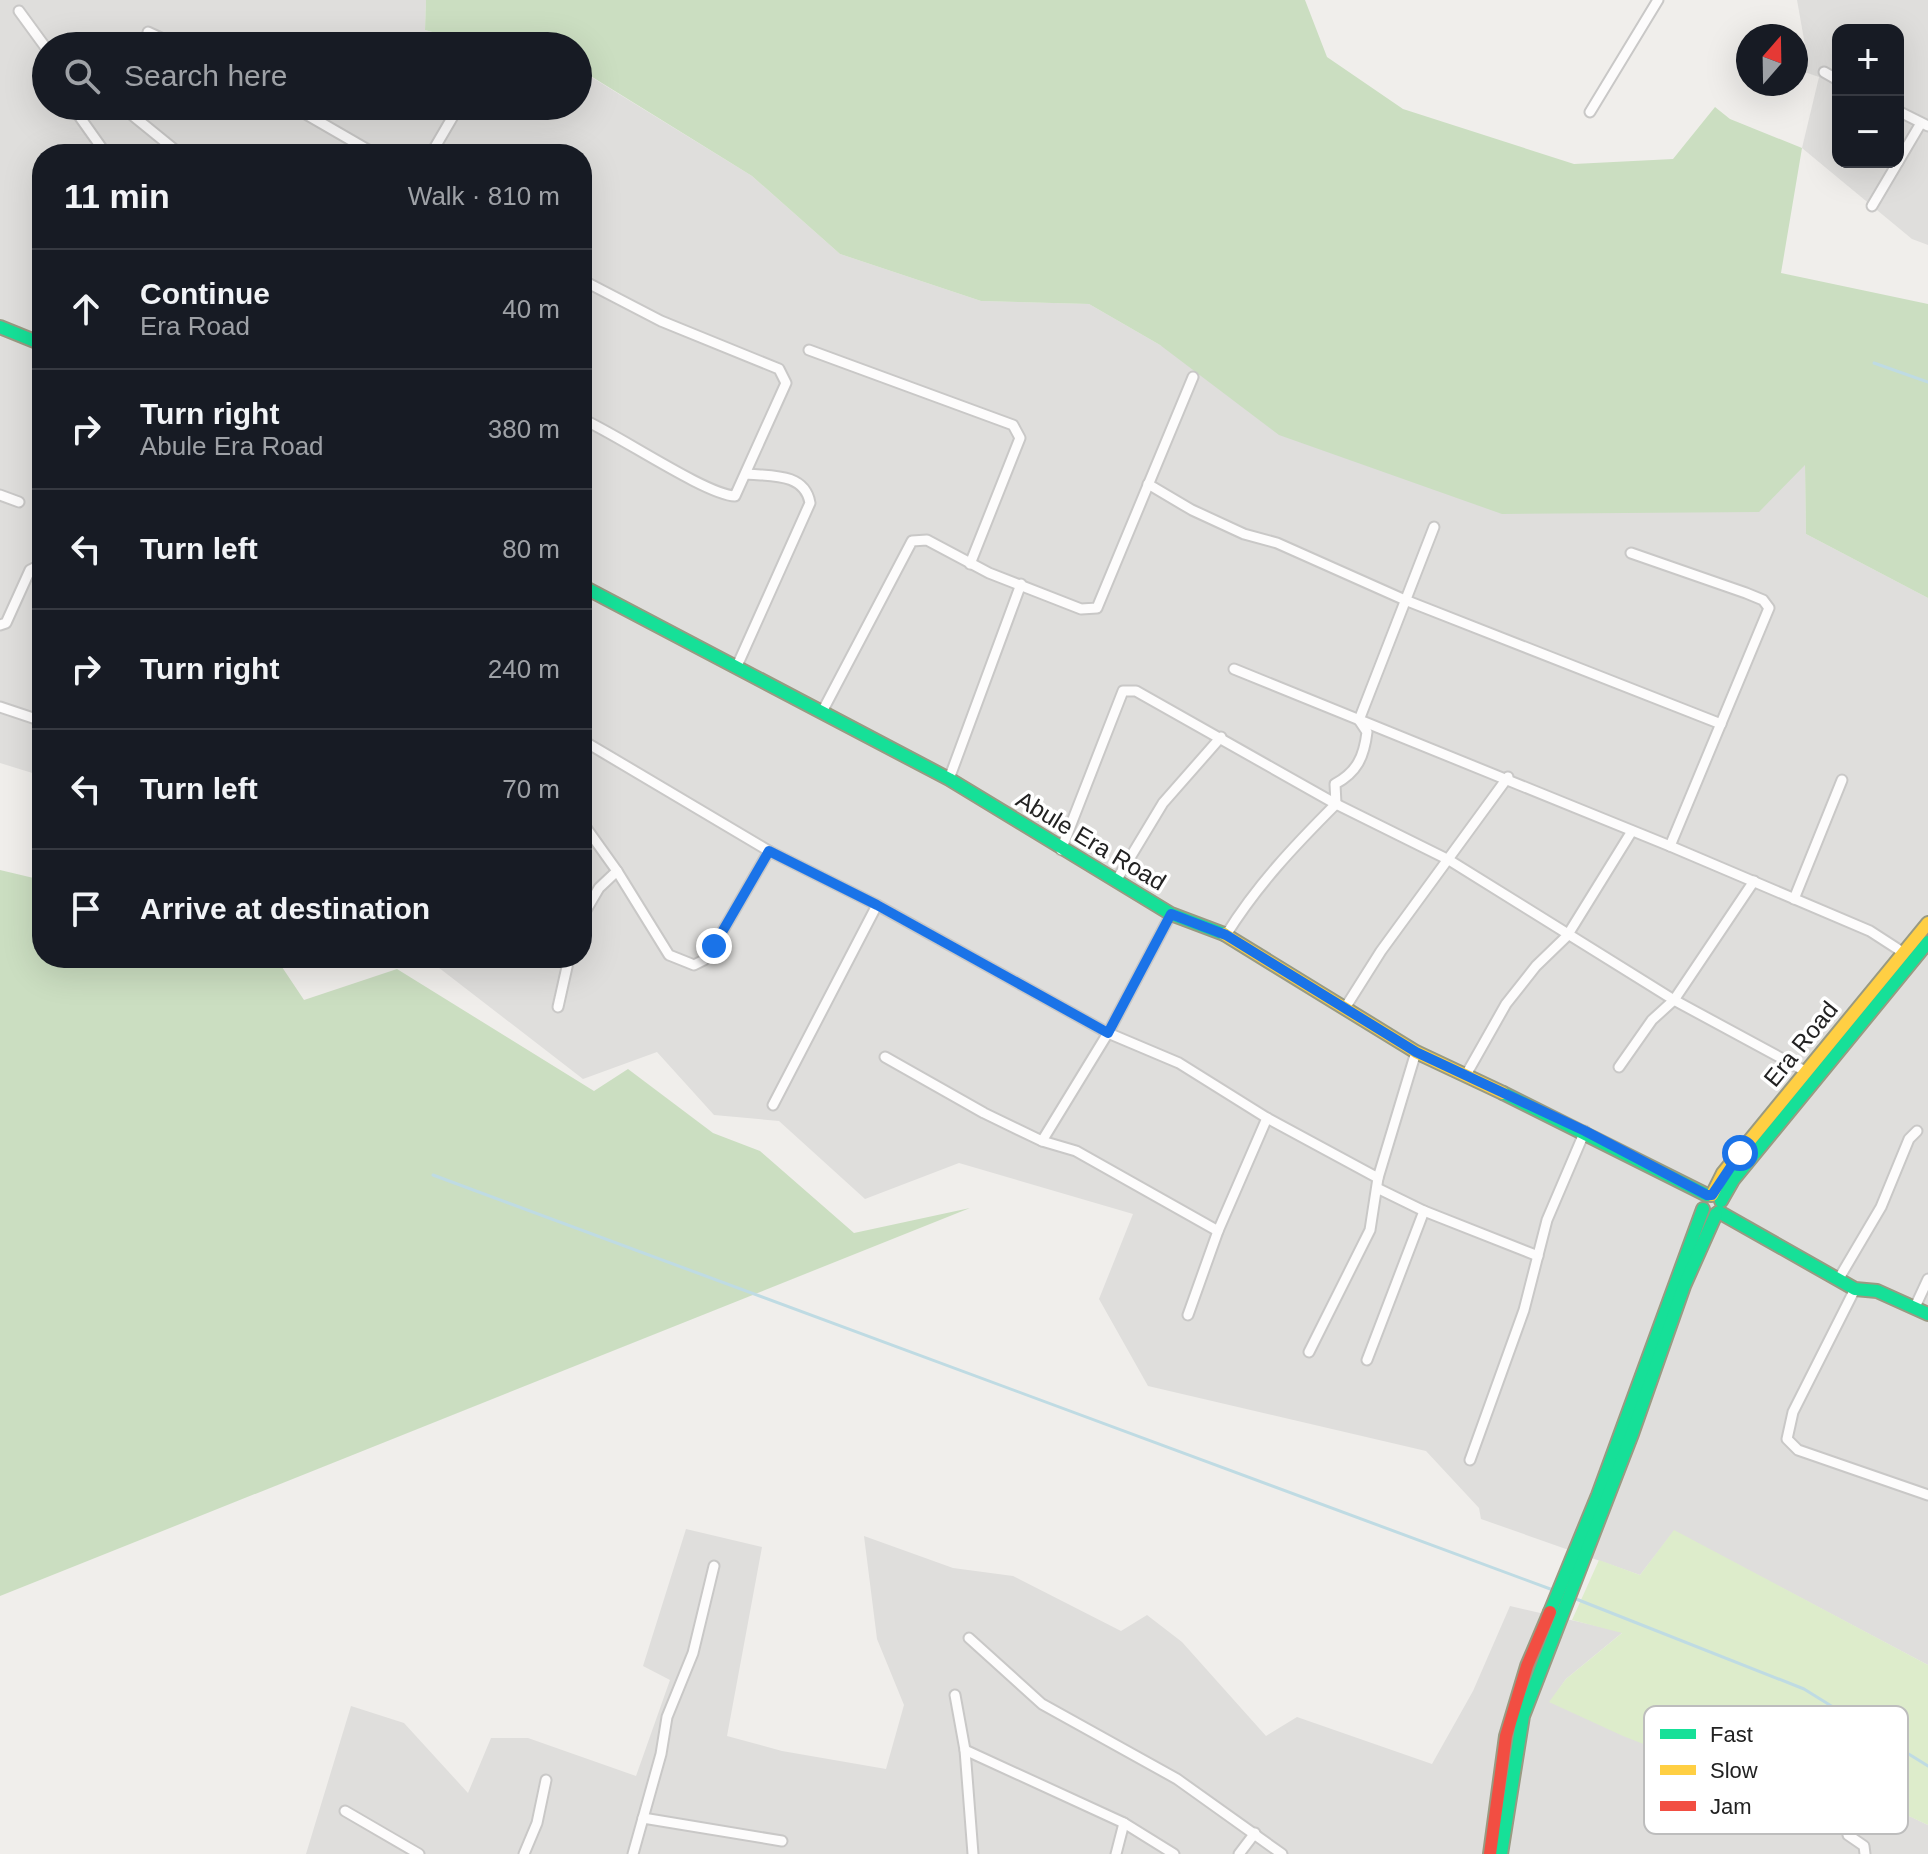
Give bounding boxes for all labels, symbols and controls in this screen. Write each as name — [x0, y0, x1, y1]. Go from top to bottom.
north arrow — [1736, 24, 1808, 96]
map controls — [1832, 24, 1904, 168]
button: + — [1832, 24, 1904, 96]
search box — [32, 32, 592, 120]
icon: search — [60, 54, 104, 98]
text: Search here — [124, 59, 287, 92]
button: − — [1832, 96, 1904, 168]
text: 11 min — [64, 177, 170, 215]
text: Walk · 810 m — [408, 181, 560, 211]
text: Continue — [140, 277, 270, 310]
icon: ahead — [64, 287, 108, 331]
text: 40 m — [502, 294, 560, 324]
text: Era Road — [140, 311, 250, 341]
text: Turn right — [140, 397, 279, 430]
icon: right — [64, 407, 108, 451]
text: 380 m — [488, 414, 560, 444]
text: Abule Era Road — [140, 431, 324, 461]
icon: left — [64, 527, 108, 571]
text: Turn left — [140, 532, 258, 565]
text: 80 m — [502, 534, 560, 564]
icon: right — [64, 647, 108, 691]
text: Turn right — [140, 652, 279, 685]
text: 240 m — [488, 654, 560, 684]
icon: left — [64, 767, 108, 811]
text: Turn left — [140, 772, 258, 805]
text: 70 m — [502, 774, 560, 804]
street label: Abule Era Road — [1012, 785, 1171, 896]
icon: arrive — [64, 887, 108, 931]
text: Arrive at destination — [140, 892, 430, 925]
route end — [696, 928, 732, 964]
street label: Era Road — [1758, 996, 1843, 1092]
route start — [1722, 1135, 1758, 1171]
legend — [1644, 1706, 1908, 1834]
text: Fast — [1710, 1722, 1753, 1747]
text: Slow — [1710, 1758, 1758, 1783]
text: Jam — [1710, 1794, 1752, 1819]

